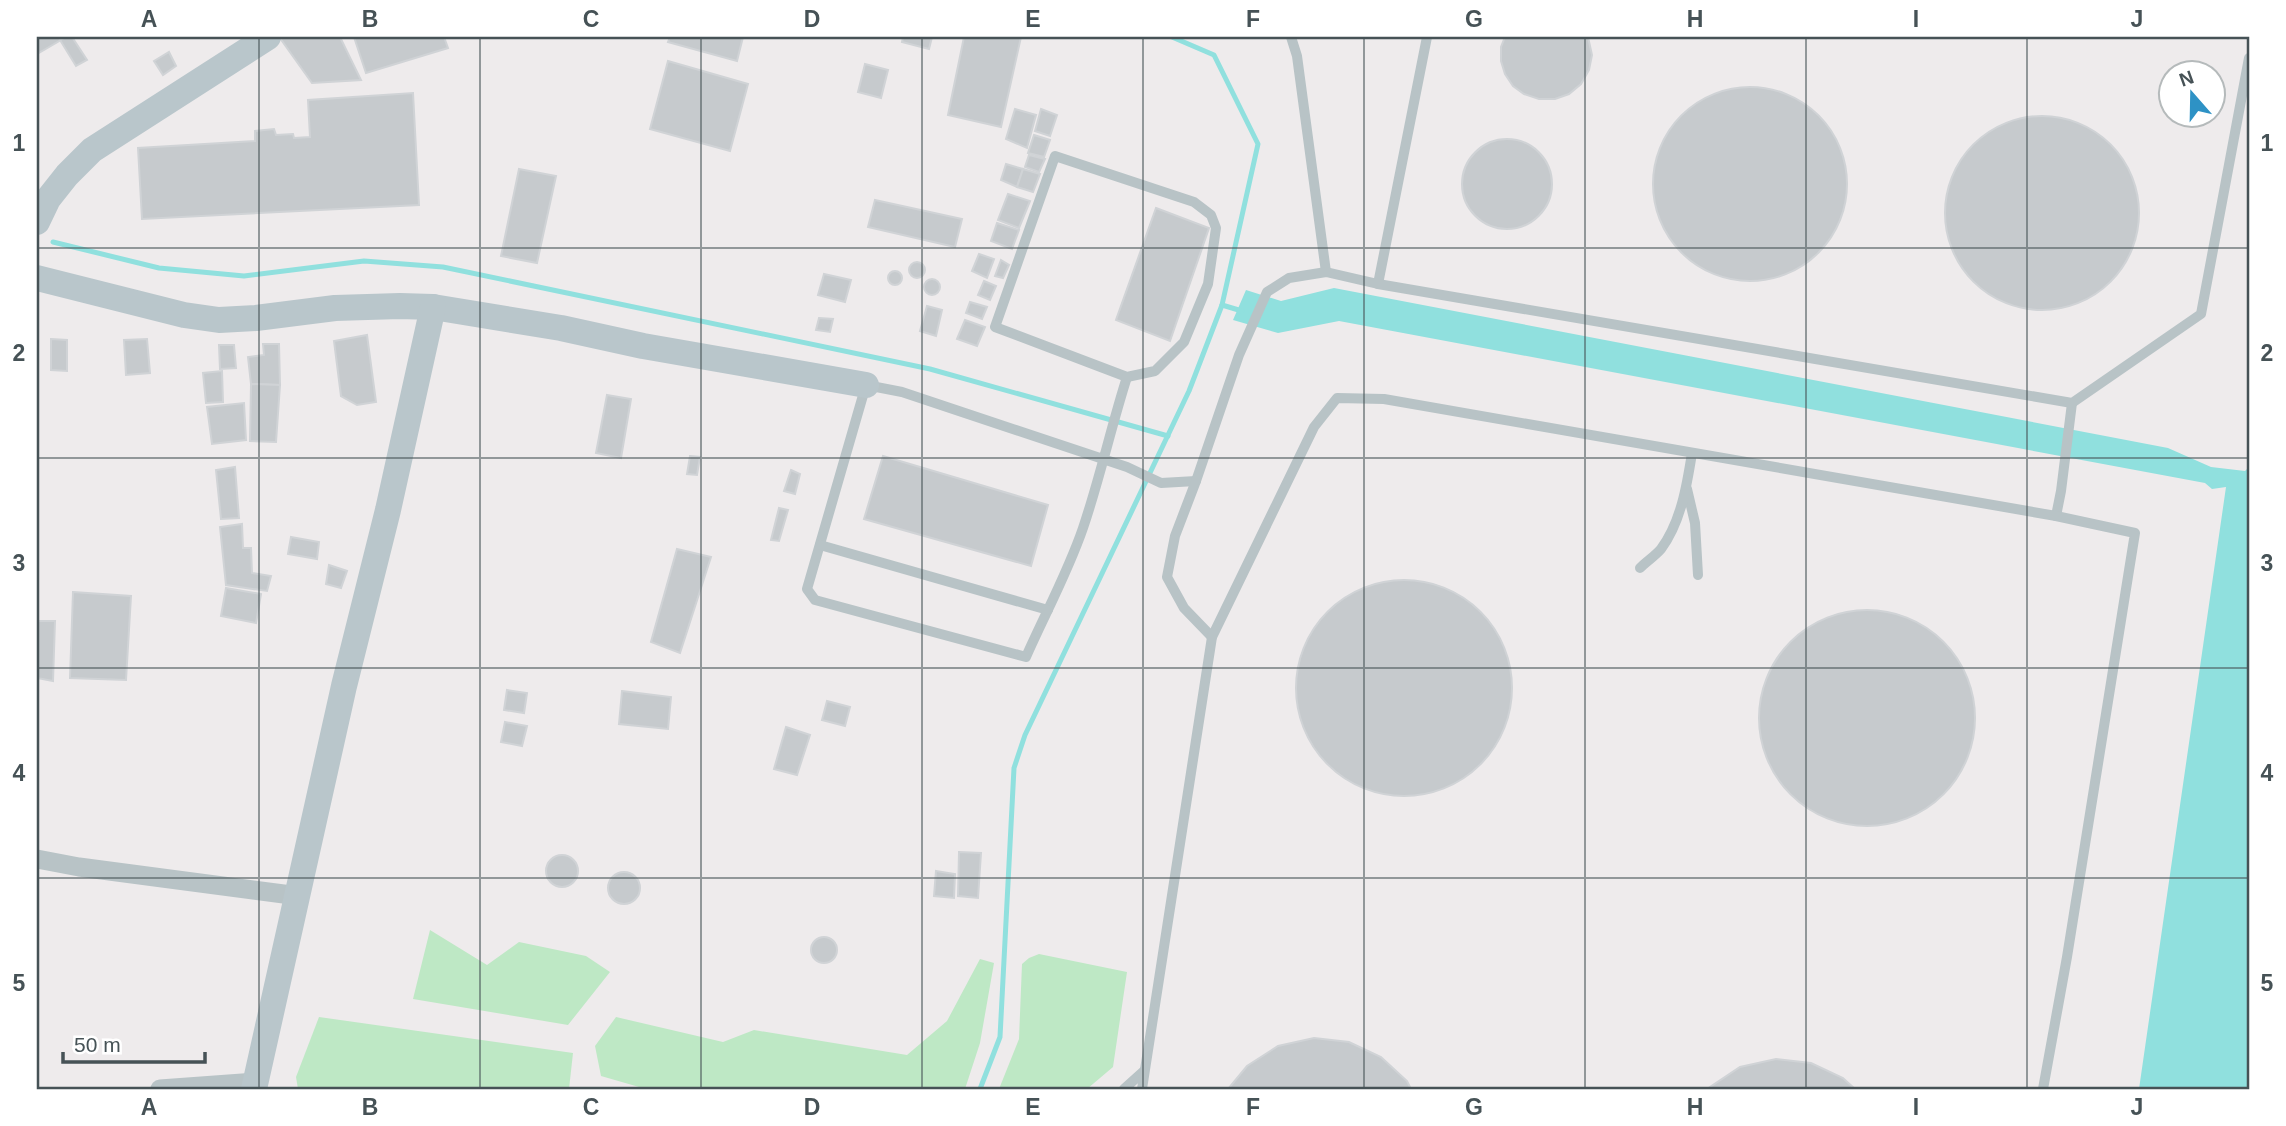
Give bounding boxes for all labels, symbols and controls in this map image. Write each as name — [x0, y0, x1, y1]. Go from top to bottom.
text: A — [141, 6, 157, 32]
text: B — [362, 6, 378, 32]
text: C — [583, 6, 599, 32]
text: D — [804, 6, 820, 32]
text: E — [1025, 6, 1041, 32]
text: F — [1246, 6, 1260, 32]
text: G — [1465, 6, 1483, 32]
text: H — [1687, 6, 1703, 32]
text: I — [1913, 6, 1919, 32]
text: J — [2131, 6, 2143, 32]
north arrow — [2156, 60, 2226, 130]
text: N — [2176, 66, 2196, 91]
text: 1 — [13, 130, 26, 156]
text: 1 — [2261, 130, 2274, 156]
text: 2 — [13, 340, 25, 366]
text: 2 — [2261, 340, 2273, 366]
text: 3 — [13, 550, 25, 576]
text: 3 — [2261, 550, 2273, 576]
text: 4 — [13, 760, 26, 786]
text: 4 — [2261, 760, 2274, 786]
text: 5 — [13, 970, 26, 996]
text: 5 — [2261, 970, 2274, 996]
scale bar — [63, 1021, 205, 1065]
text: 50 m — [74, 1033, 121, 1056]
text: A — [141, 1094, 157, 1120]
text: B — [362, 1094, 378, 1120]
text: C — [583, 1094, 599, 1120]
text: D — [804, 1094, 820, 1120]
text: E — [1025, 1094, 1041, 1120]
text: F — [1246, 1094, 1260, 1120]
text: G — [1465, 1094, 1483, 1120]
text: H — [1687, 1094, 1703, 1120]
text: I — [1913, 1094, 1919, 1120]
text: J — [2131, 1094, 2143, 1120]

